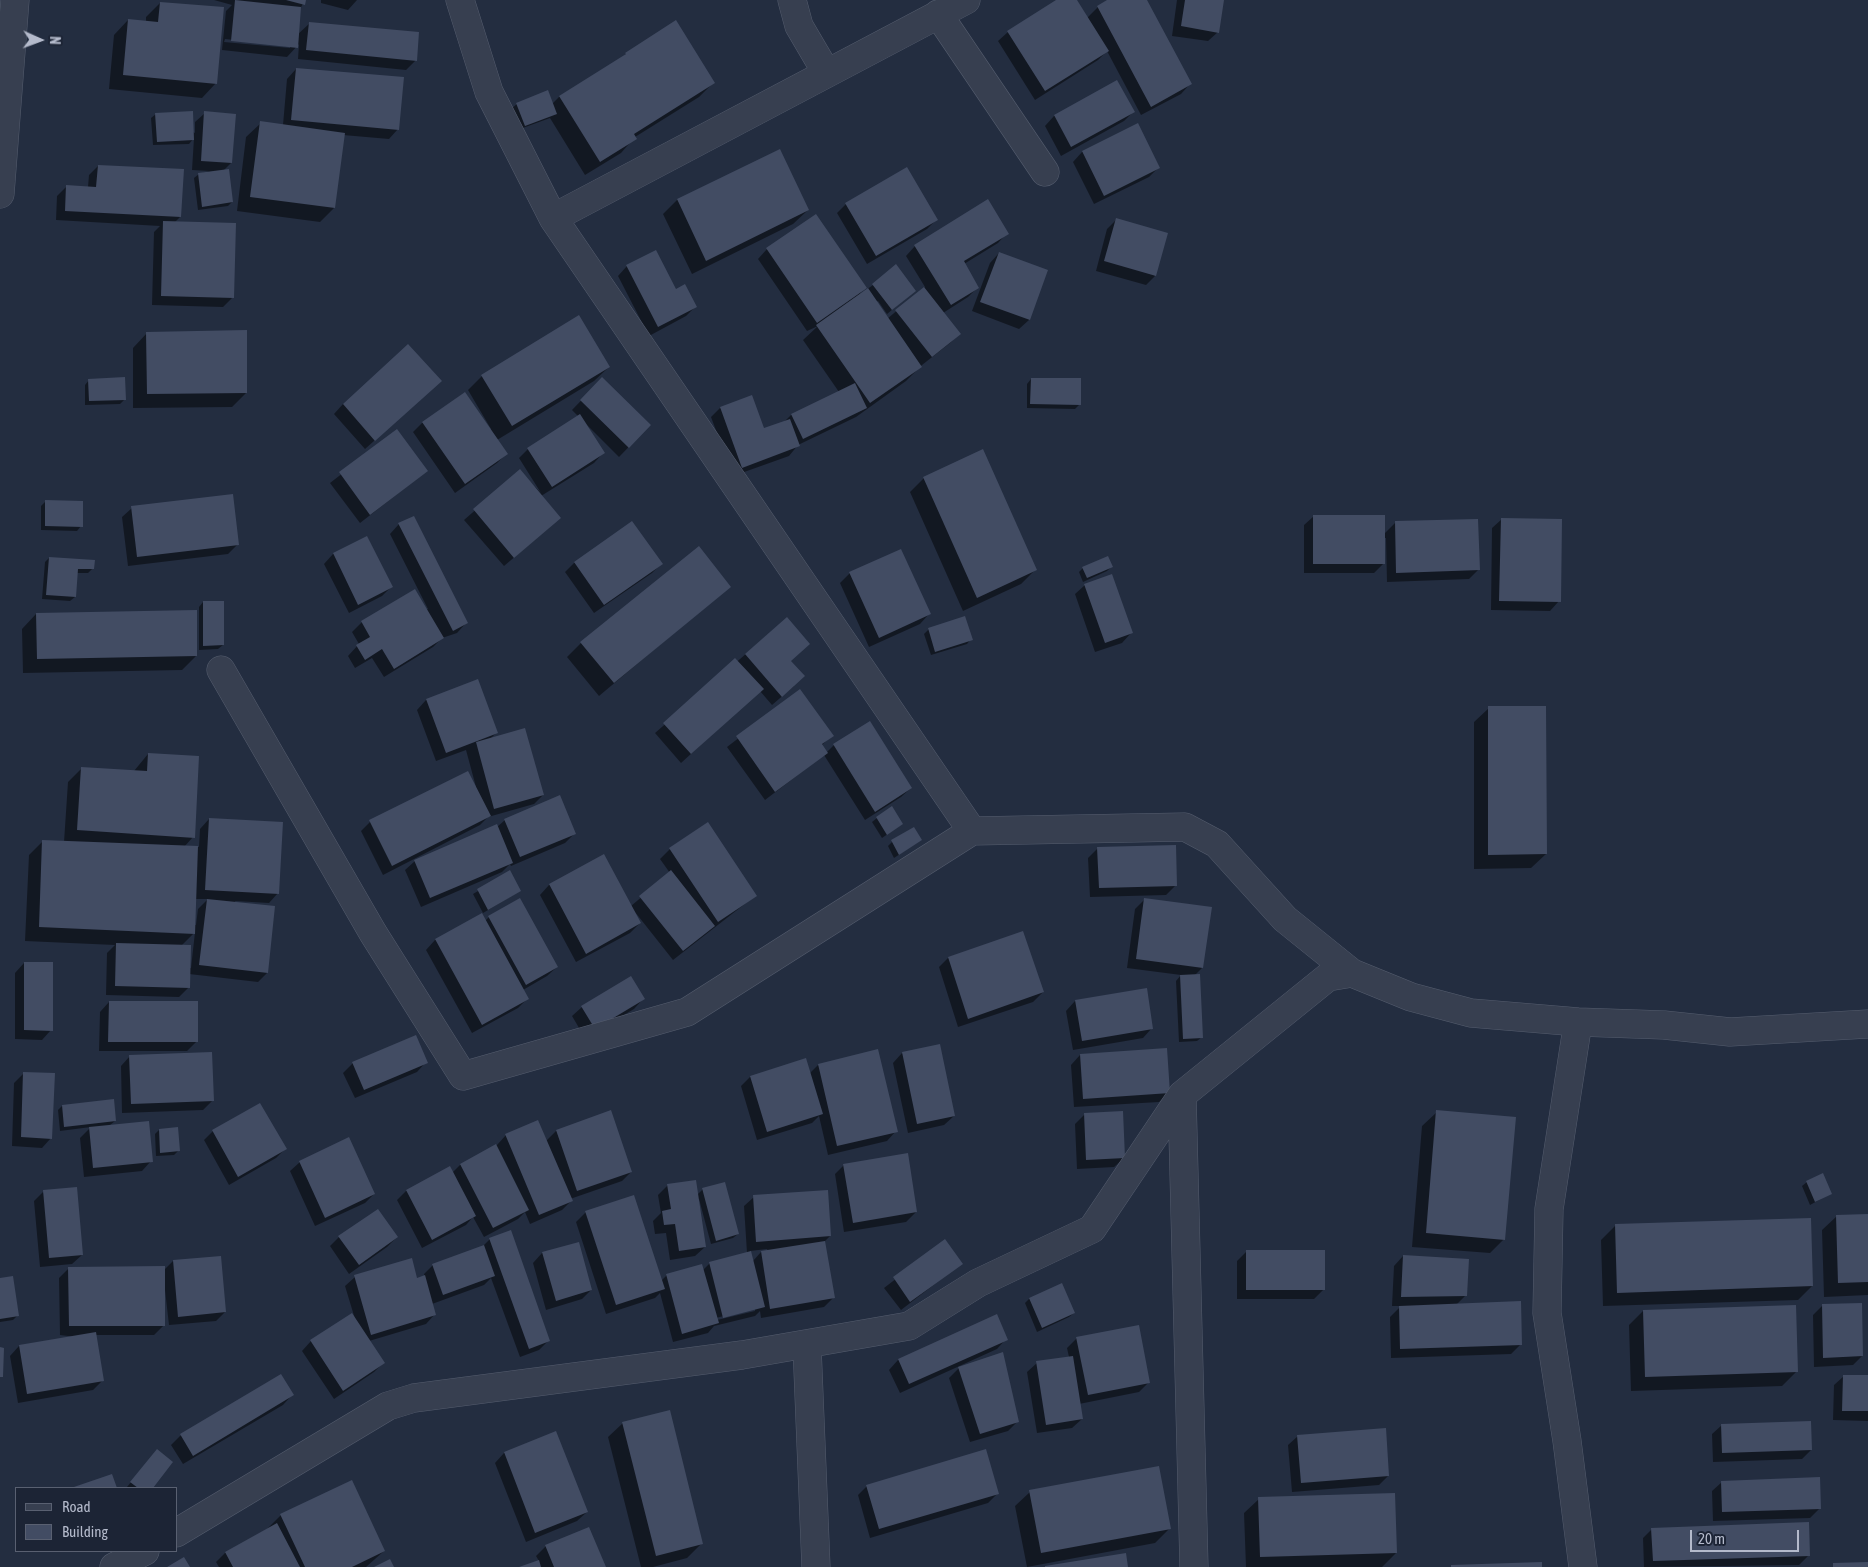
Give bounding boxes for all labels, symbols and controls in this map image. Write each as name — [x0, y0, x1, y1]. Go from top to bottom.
north arrow — [15, 15, 65, 65]
text: N — [47, 36, 63, 45]
legend — [15, 1487, 178, 1552]
text: Road — [62, 1498, 91, 1515]
scale bar — [1693, 1520, 1802, 1552]
text: Building — [62, 1523, 108, 1540]
text: 20 m — [1698, 1530, 1725, 1547]

